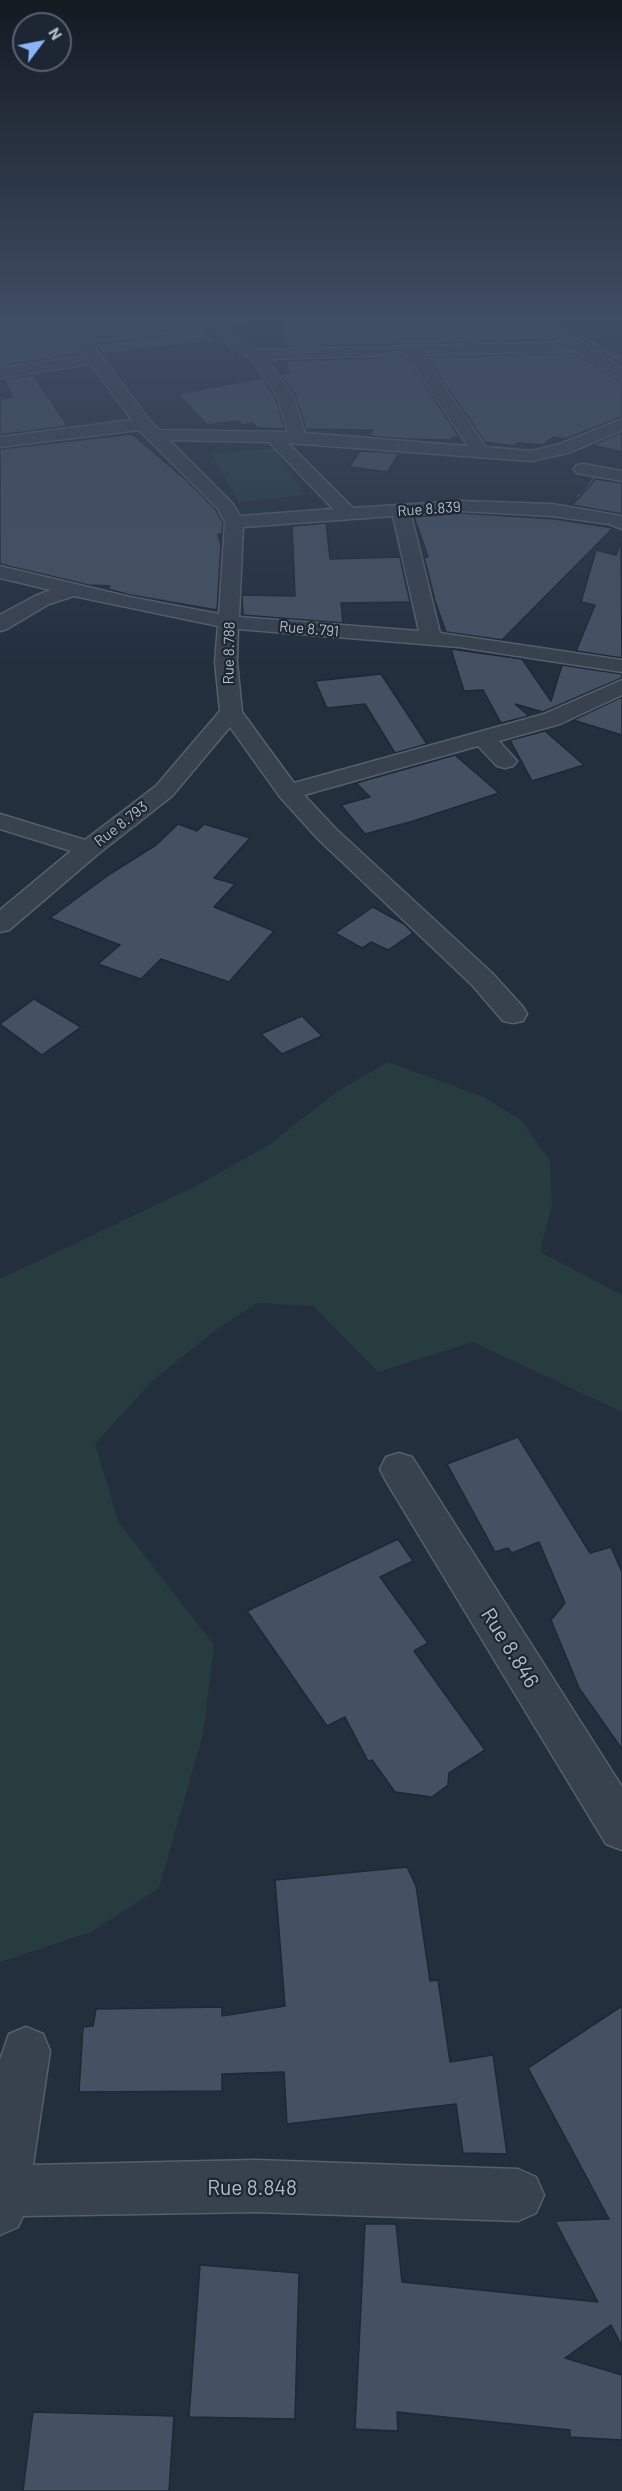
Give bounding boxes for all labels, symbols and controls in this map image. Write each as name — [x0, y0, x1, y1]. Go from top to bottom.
north arrow — [12, 12, 72, 72]
text: N — [45, 24, 67, 43]
street label: Rue 8.839 — [397, 498, 461, 520]
street label: Rue 8.791 — [278, 617, 340, 641]
street label: Rue 8.788 — [219, 621, 239, 685]
street label: Rue 8.793 — [91, 798, 151, 850]
street label: Rue 8.846 — [476, 1603, 544, 1693]
street label: Rue 8.848 — [207, 2175, 297, 2201]

